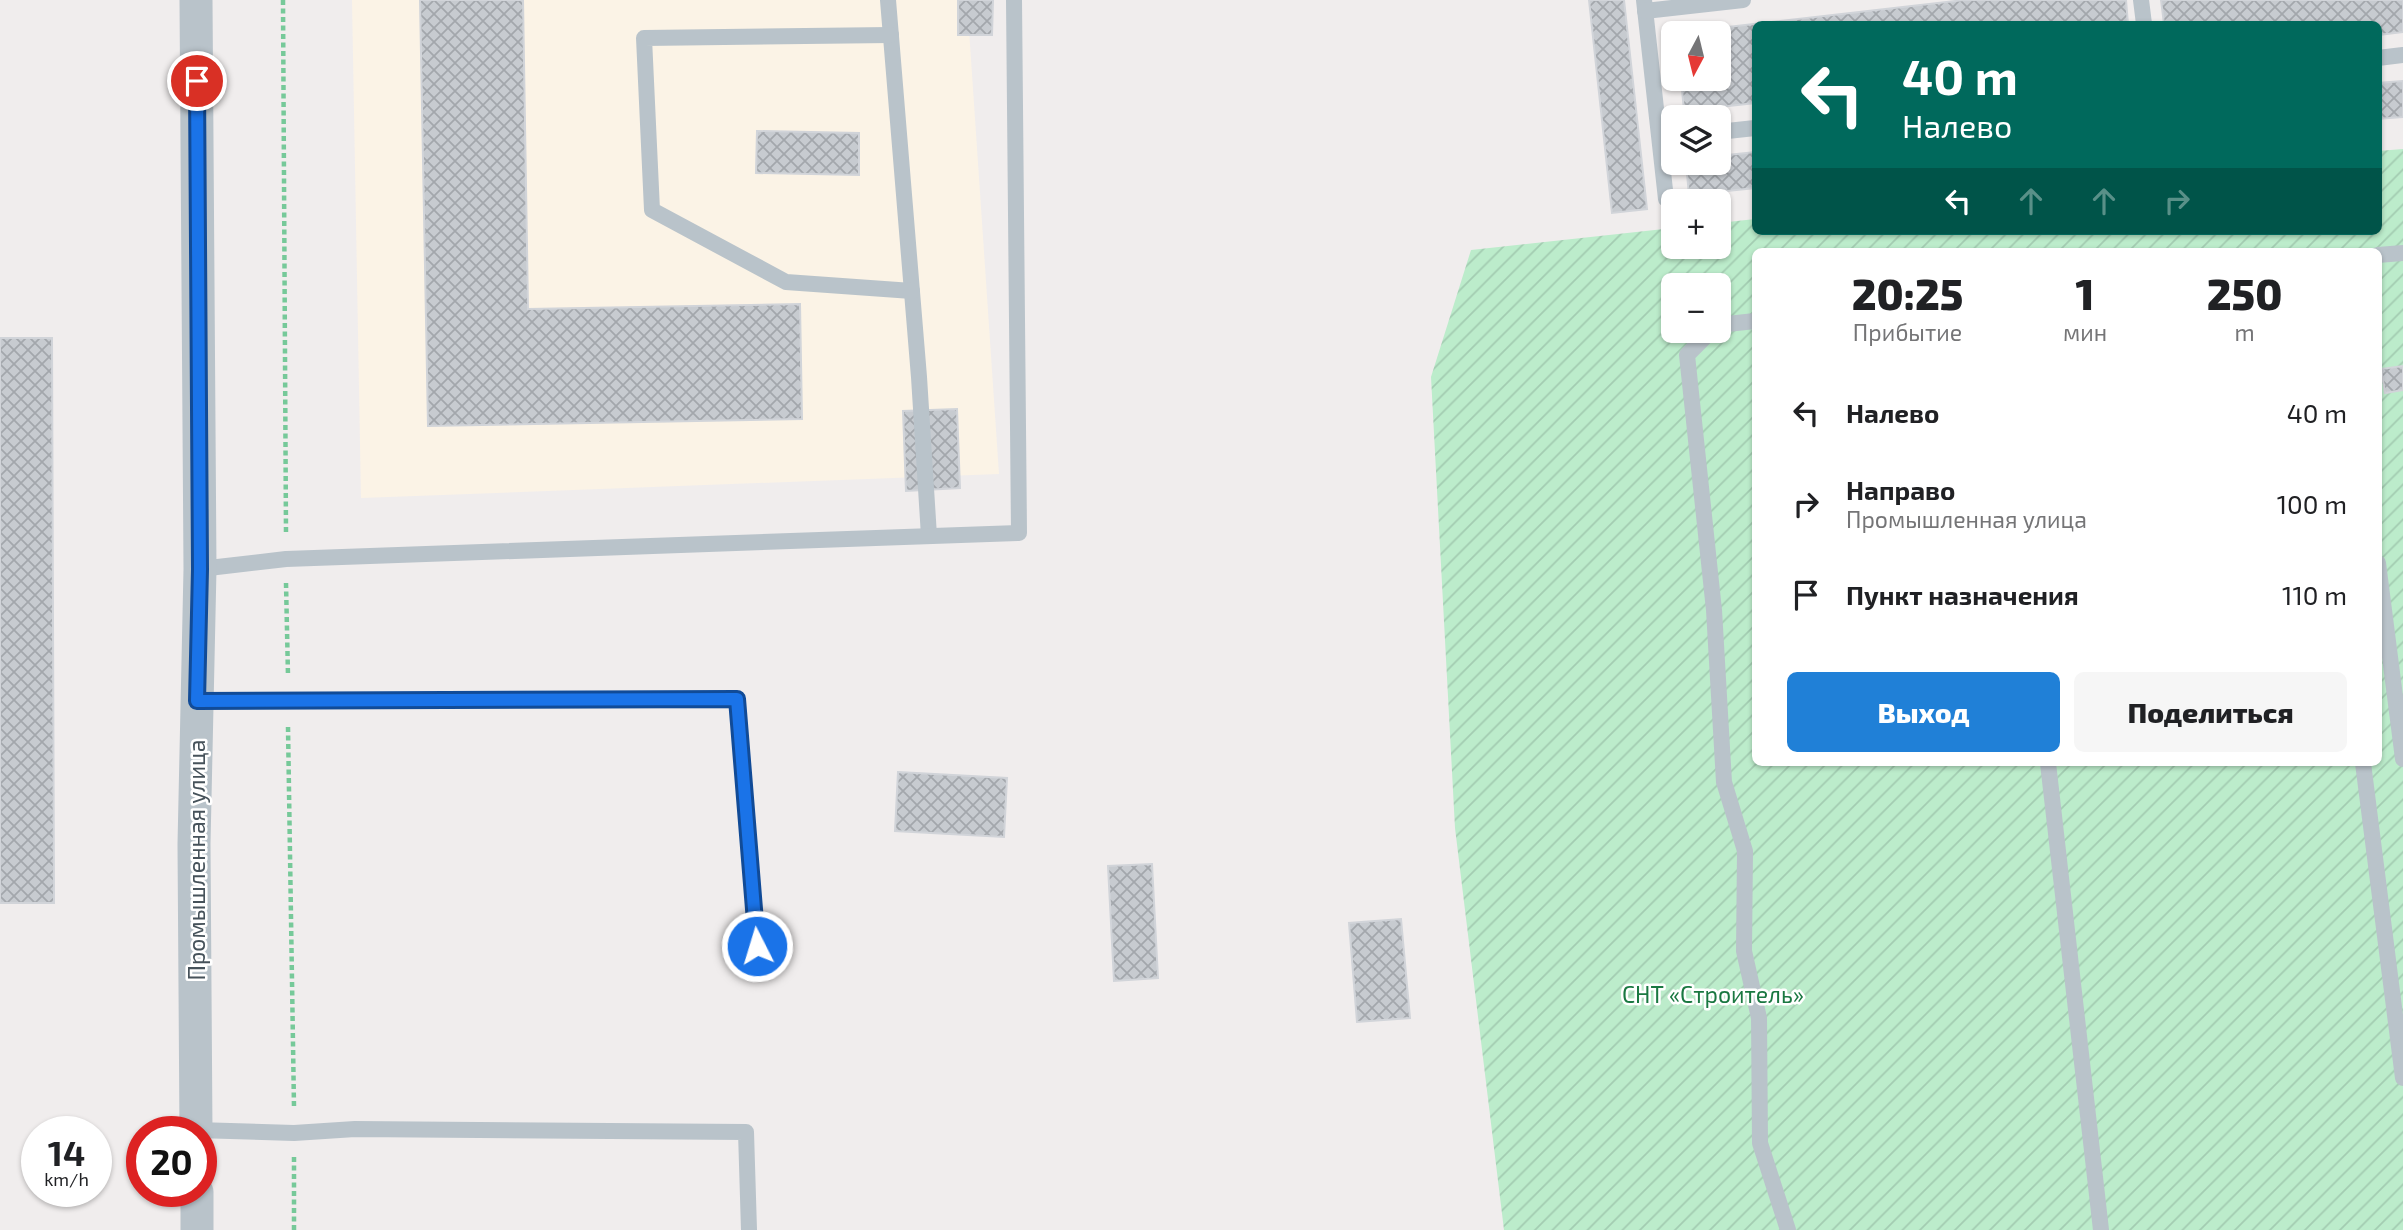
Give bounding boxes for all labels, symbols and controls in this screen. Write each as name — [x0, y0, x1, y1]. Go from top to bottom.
north arrow — [1661, 21, 1731, 91]
map controls — [1661, 21, 1731, 343]
text: 40 m — [1902, 46, 2018, 105]
icon: left — [1787, 49, 1878, 140]
pin — [167, 51, 227, 111]
icon: arrive — [178, 62, 216, 100]
button: layers — [1661, 105, 1731, 175]
text: Налево — [1902, 106, 2012, 144]
icon: left — [1939, 182, 1977, 220]
icon: ahead — [2012, 182, 2050, 220]
icon: ahead — [2085, 182, 2123, 220]
icon: right — [2158, 182, 2196, 220]
button: + — [1661, 189, 1731, 259]
text: 20:25 — [1852, 268, 1963, 318]
text: 1 — [2076, 268, 2095, 318]
text: 250 — [2207, 268, 2282, 318]
button: − — [1661, 273, 1731, 343]
text: Прибытие — [1853, 318, 1962, 346]
text: мин — [2063, 318, 2107, 346]
text: m — [2234, 318, 2255, 346]
icon: left — [1787, 394, 1825, 432]
text: Налево — [1846, 397, 1939, 428]
text: 40 m — [2287, 397, 2347, 428]
text: Направо — [1846, 474, 1955, 505]
icon: right — [1787, 485, 1825, 523]
text: 100 m — [2277, 488, 2347, 519]
text: Промышленная улица — [1846, 505, 2087, 533]
icon: arrive — [1787, 576, 1825, 614]
text: Пункт назначения — [1846, 579, 2079, 610]
text: 110 m — [2282, 579, 2347, 610]
button: Выход — [1787, 672, 2060, 752]
button: Поделиться — [2074, 672, 2347, 752]
street label: Промышленная улица — [182, 740, 211, 980]
position arrow — [720, 909, 794, 983]
park label: СНТ «Строитель» — [1622, 980, 1804, 1008]
speed limit sign: 20 — [126, 1116, 217, 1207]
text: 14 — [48, 1131, 85, 1173]
text: km/h — [44, 1168, 89, 1190]

